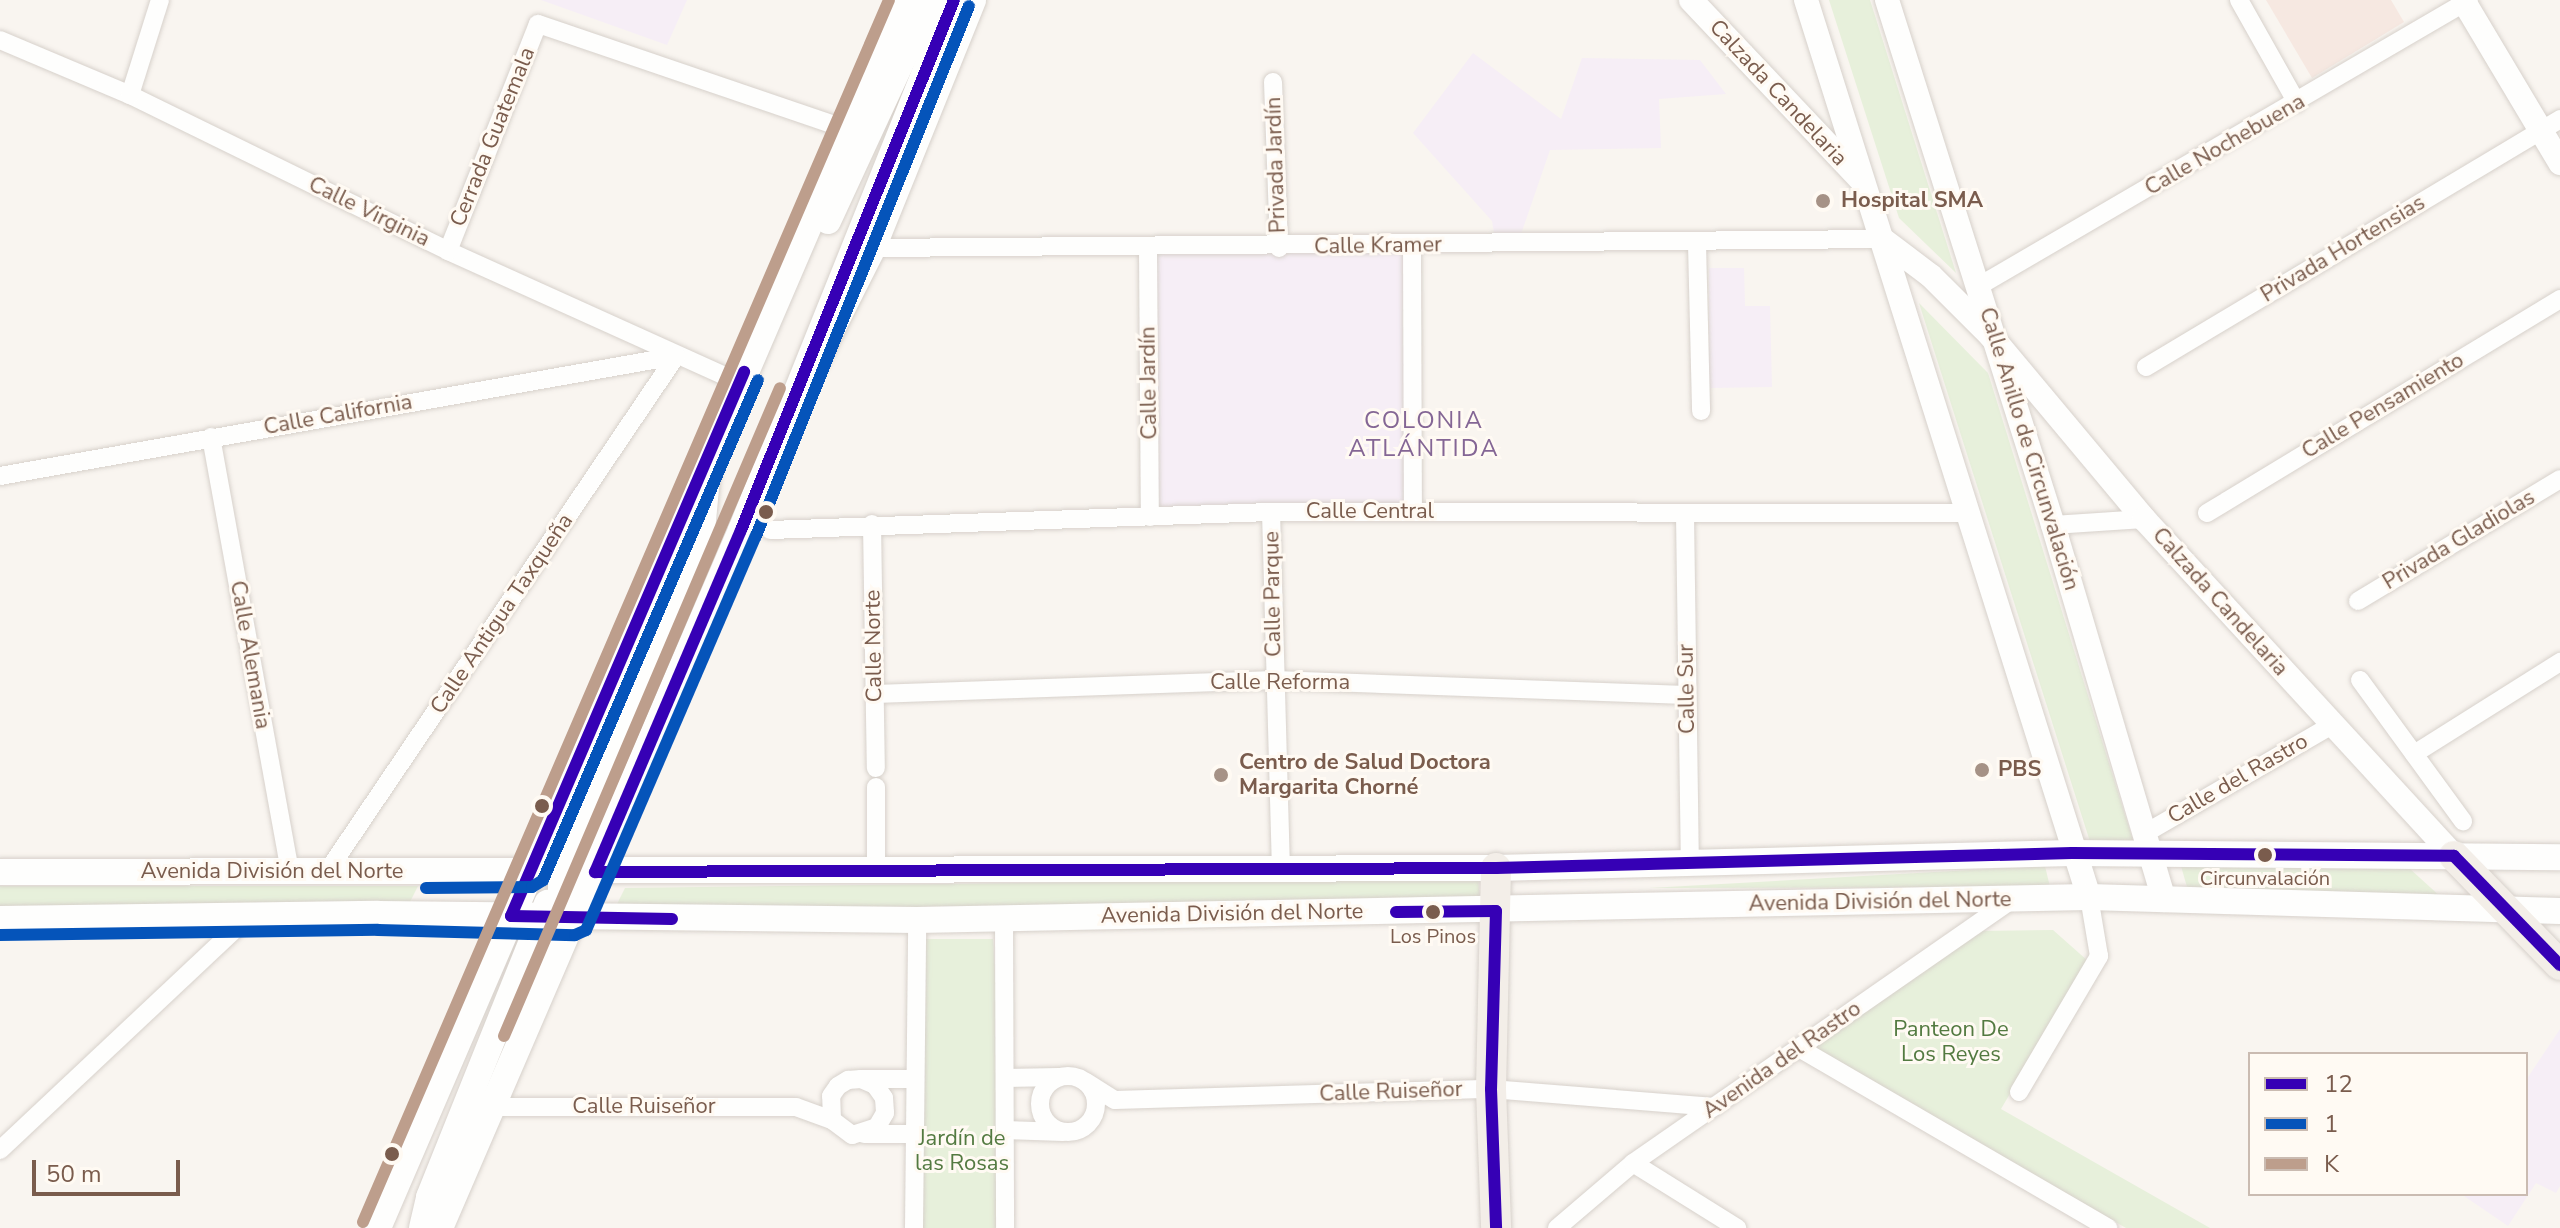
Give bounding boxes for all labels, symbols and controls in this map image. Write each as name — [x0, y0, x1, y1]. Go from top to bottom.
street label: Calzada Candelaria — [1703, 14, 1853, 172]
street label: Cerrada Guatemala — [445, 43, 541, 231]
street label: Calle Nochebuena — [2140, 88, 2310, 202]
street label: Privada Jardín — [1260, 96, 1292, 234]
street label: Calle Virginia — [304, 171, 434, 253]
place label: Hospital SMA — [1841, 188, 1983, 214]
marker: Hospital SMA — [1812, 190, 1834, 212]
street label: Privada Hortensias — [2256, 190, 2430, 308]
street label: Calle Kramer — [1314, 232, 1442, 260]
street label: Calle Anillo de Circunvalación — [1973, 304, 2085, 594]
street label: Calle Jardín — [1135, 326, 1163, 440]
street label: Calle Pensamiento — [2297, 347, 2469, 465]
street label: Calle California — [262, 389, 414, 441]
district label: COLONIA ATLÁNTIDA — [1348, 407, 1500, 463]
street label: Privada Gladiolas — [2378, 484, 2540, 596]
street label: Calle Central — [1306, 499, 1434, 525]
unlabelled marker — [758, 504, 774, 520]
street label: Calle Antigua Taxqueña — [425, 509, 579, 719]
street label: Calzada Candelaria — [2146, 522, 2294, 682]
street label: Calle Parque — [1259, 531, 1287, 657]
street label: Calle Alemania — [224, 579, 276, 731]
street label: Calle Norte — [860, 589, 888, 703]
street label: Calle Sur — [1673, 644, 1701, 734]
street label: Calle Reforma — [1210, 670, 1350, 696]
street label: Calle del Rastro — [2163, 728, 2313, 830]
place label: Centro de Salud Doctora Margarita Chorné — [1239, 749, 1491, 800]
place label: PBS — [1998, 757, 2041, 783]
marker: PBS — [1973, 761, 1991, 779]
marker: Centro de Salud Doctora Margarita Chorné — [1210, 764, 1232, 786]
unlabelled marker — [534, 798, 550, 814]
marker: Circunvalación — [2257, 847, 2273, 863]
street label: Avenida División del Norte — [141, 859, 403, 885]
place label: Circunvalación — [2200, 866, 2330, 890]
street label: Avenida División del Norte — [1748, 887, 2012, 917]
street label: Avenida División del Norte — [1100, 899, 1364, 929]
marker: Los Pinos — [1425, 904, 1441, 920]
place label: Los Pinos — [1390, 924, 1476, 948]
street label: Avenida del Rastro — [1698, 995, 1866, 1125]
park label: Panteon De Los Reyes — [1893, 1016, 2009, 1068]
legend — [2248, 1052, 2528, 1196]
text: 12 — [2324, 1068, 2353, 1100]
street label: Calle Ruiseñor — [1319, 1076, 1463, 1108]
street label: Calle Ruiseñor — [572, 1094, 716, 1120]
text: 1 — [2324, 1108, 2338, 1140]
park label: Jardín de las Rosas — [915, 1125, 1009, 1176]
scale bar — [36, 1144, 184, 1194]
unlabelled marker — [384, 1146, 400, 1162]
text: K — [2324, 1148, 2339, 1180]
text: 50 m — [46, 1158, 102, 1190]

